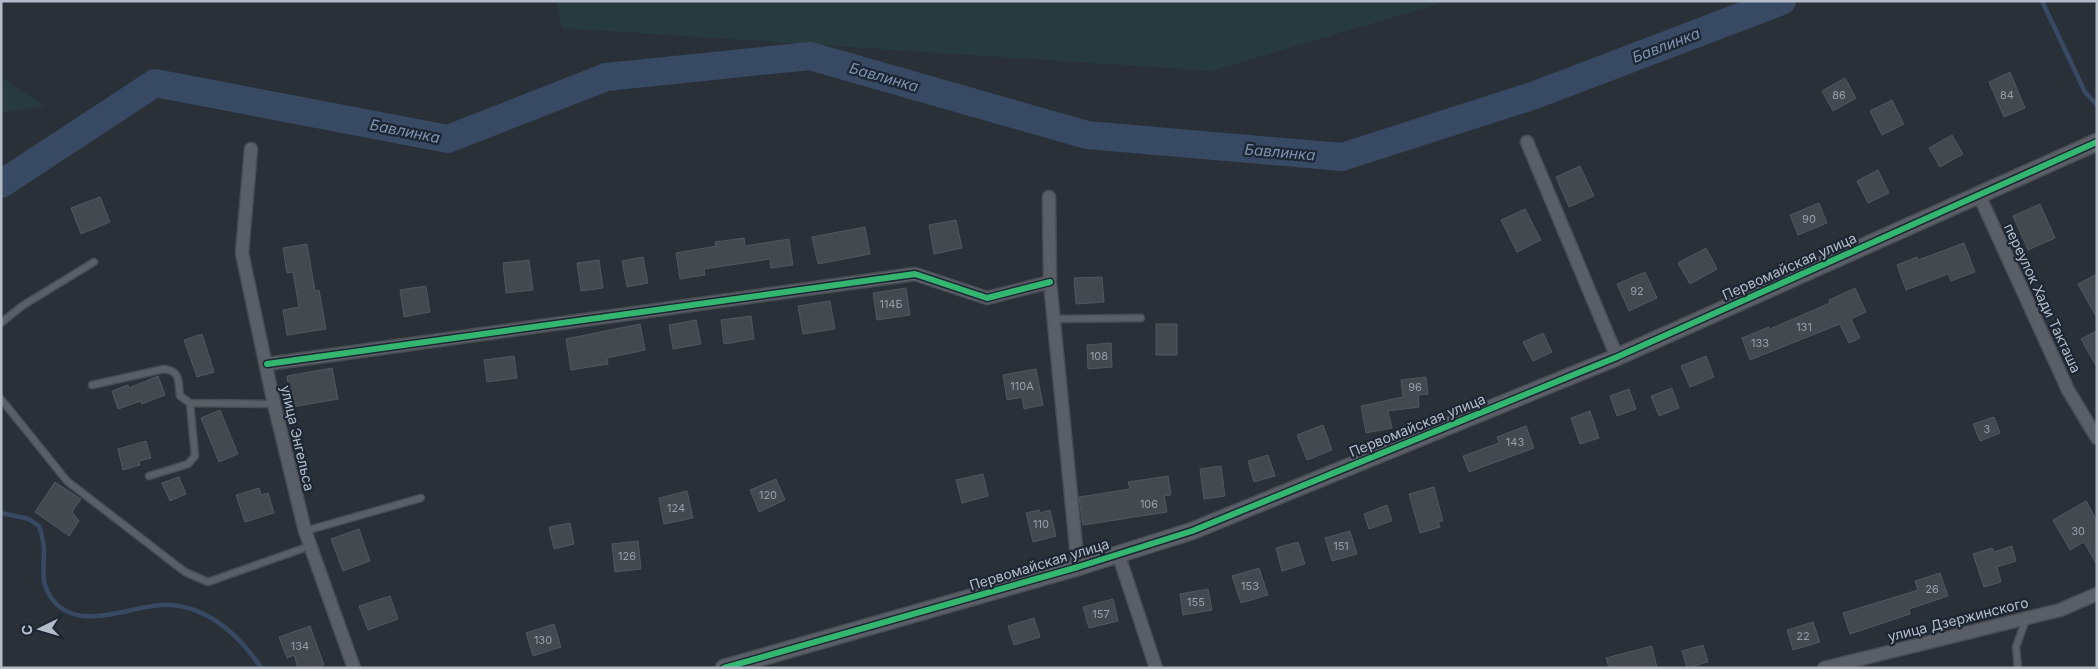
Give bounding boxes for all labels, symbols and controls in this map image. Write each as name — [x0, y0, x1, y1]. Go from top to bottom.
water label: Бавлинка — [1629, 23, 1703, 67]
water label: Бавлинка — [847, 58, 921, 96]
house number: 86 — [1832, 88, 1846, 102]
house number: 84 — [2000, 88, 2014, 102]
water label: Бавлинка — [368, 115, 442, 147]
water label: Бавлинка — [1244, 139, 1316, 165]
house number: 90 — [1802, 212, 1816, 226]
street label: переулок Хади Такташа — [2001, 221, 2085, 375]
street label: Первомайская улица — [1719, 229, 1859, 303]
house number: 92 — [1630, 284, 1644, 298]
house number: 114Б — [879, 297, 903, 311]
house number: 131 — [1796, 320, 1812, 334]
house number: 133 — [1751, 336, 1769, 350]
house number: 108 — [1090, 349, 1108, 363]
house number: 110А — [1010, 379, 1034, 393]
house number: 96 — [1408, 380, 1422, 394]
street label: улица Энгельса — [278, 383, 318, 493]
street label: Первомайская улица — [1346, 390, 1488, 460]
house number: 3 — [1984, 422, 1991, 436]
house number: 143 — [1506, 435, 1524, 449]
house number: 120 — [759, 488, 777, 502]
house number: 106 — [1140, 497, 1158, 511]
house number: 124 — [667, 501, 685, 515]
house number: 110 — [1033, 517, 1049, 531]
house number: 30 — [2071, 524, 2085, 538]
street label: Первомайская улица — [967, 535, 1111, 593]
house number: 151 — [1333, 539, 1349, 553]
house number: 126 — [618, 549, 636, 563]
house number: 153 — [1241, 579, 1259, 593]
house number: 26 — [1925, 582, 1939, 596]
street label: улица Дзержинского — [1886, 593, 2030, 645]
house number: 155 — [1187, 595, 1205, 609]
north arrow — [15, 604, 65, 654]
house number: 157 — [1092, 607, 1110, 621]
text: С — [18, 624, 35, 636]
house number: 22 — [1796, 629, 1810, 643]
house number: 130 — [534, 633, 552, 647]
house number: 134 — [291, 639, 309, 653]

